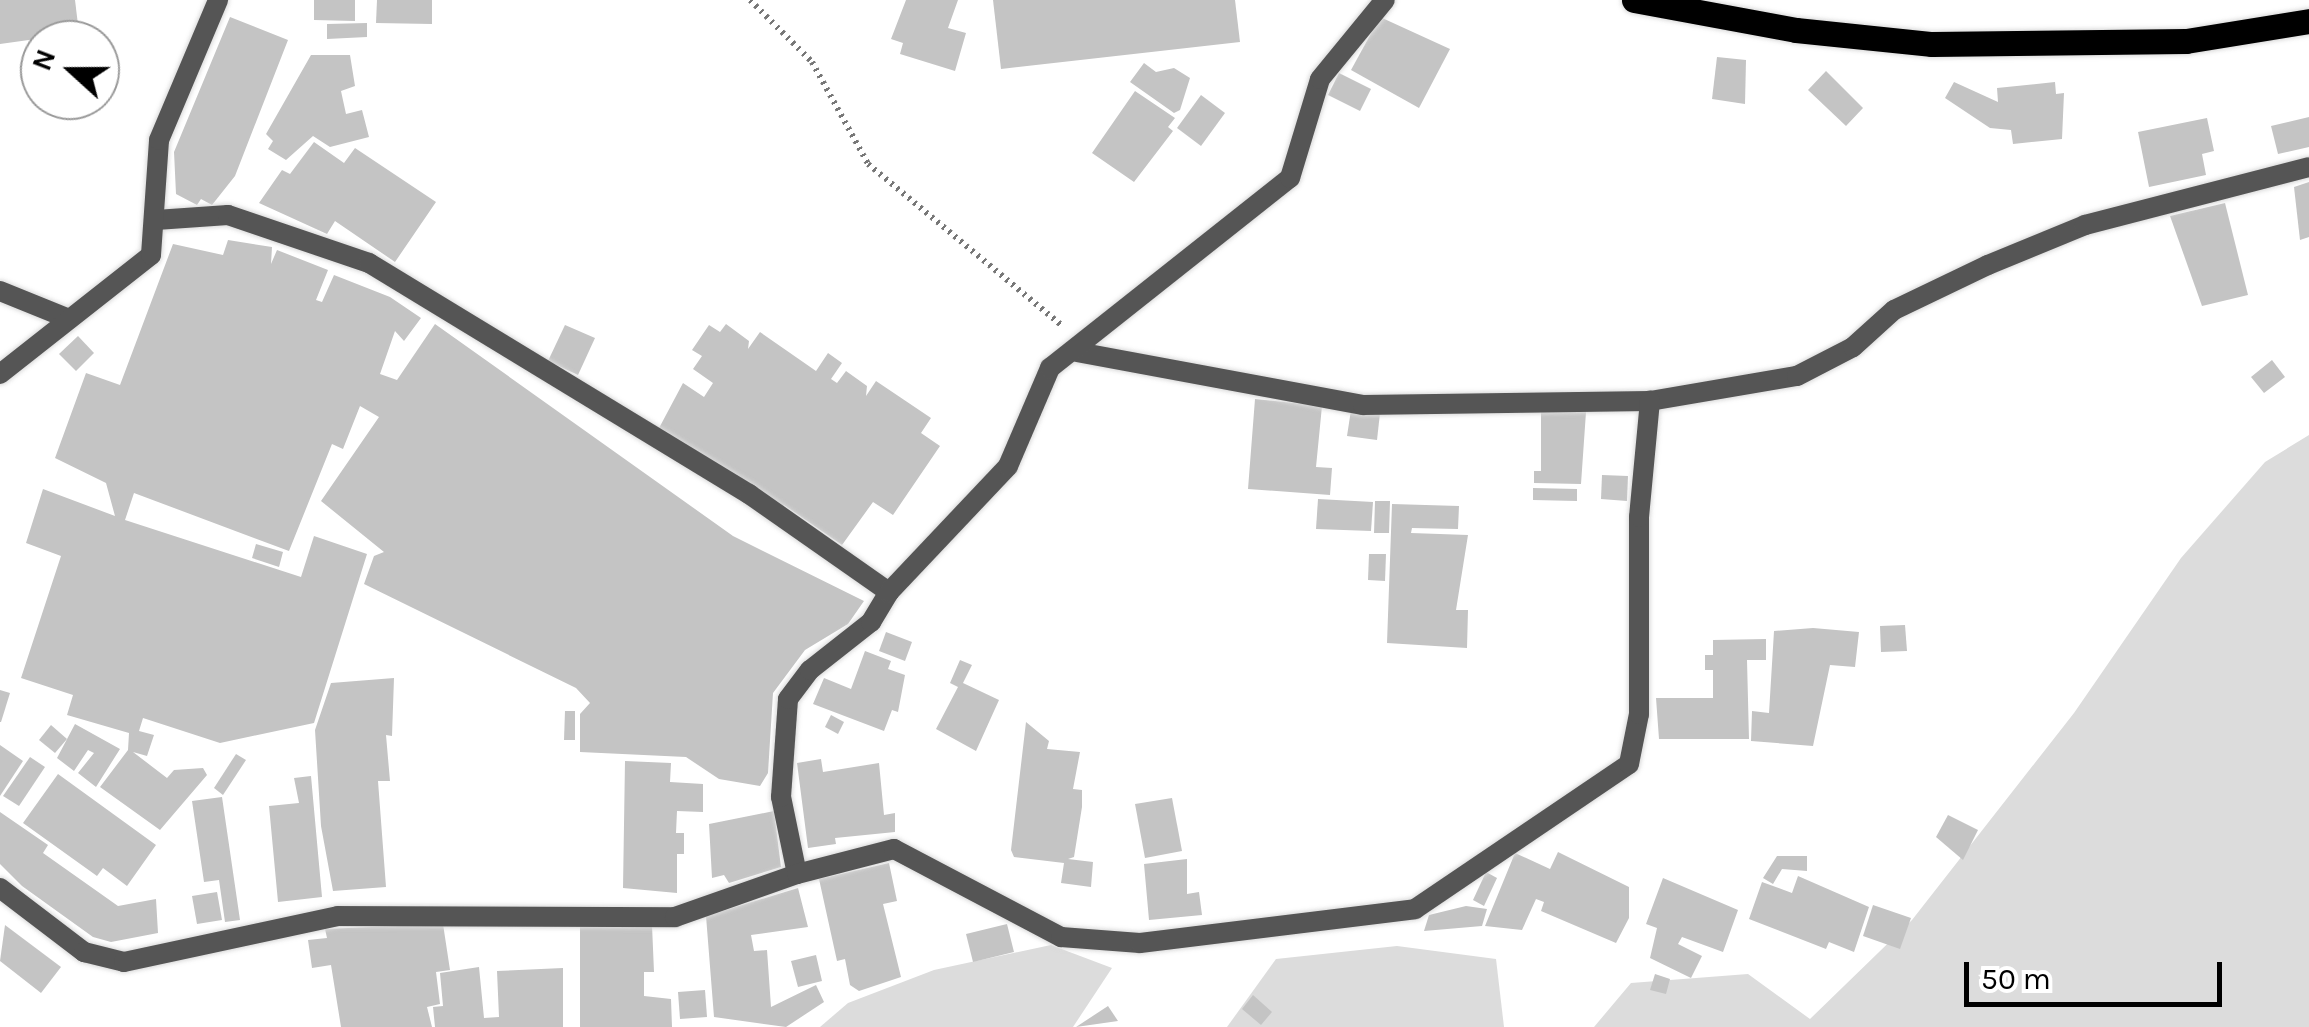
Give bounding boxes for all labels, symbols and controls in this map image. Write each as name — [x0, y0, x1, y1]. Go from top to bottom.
north arrow — [20, 20, 120, 120]
text: N — [24, 45, 62, 75]
scale bar — [1969, 942, 2226, 1004]
text: 50 m — [1981, 961, 2051, 997]

